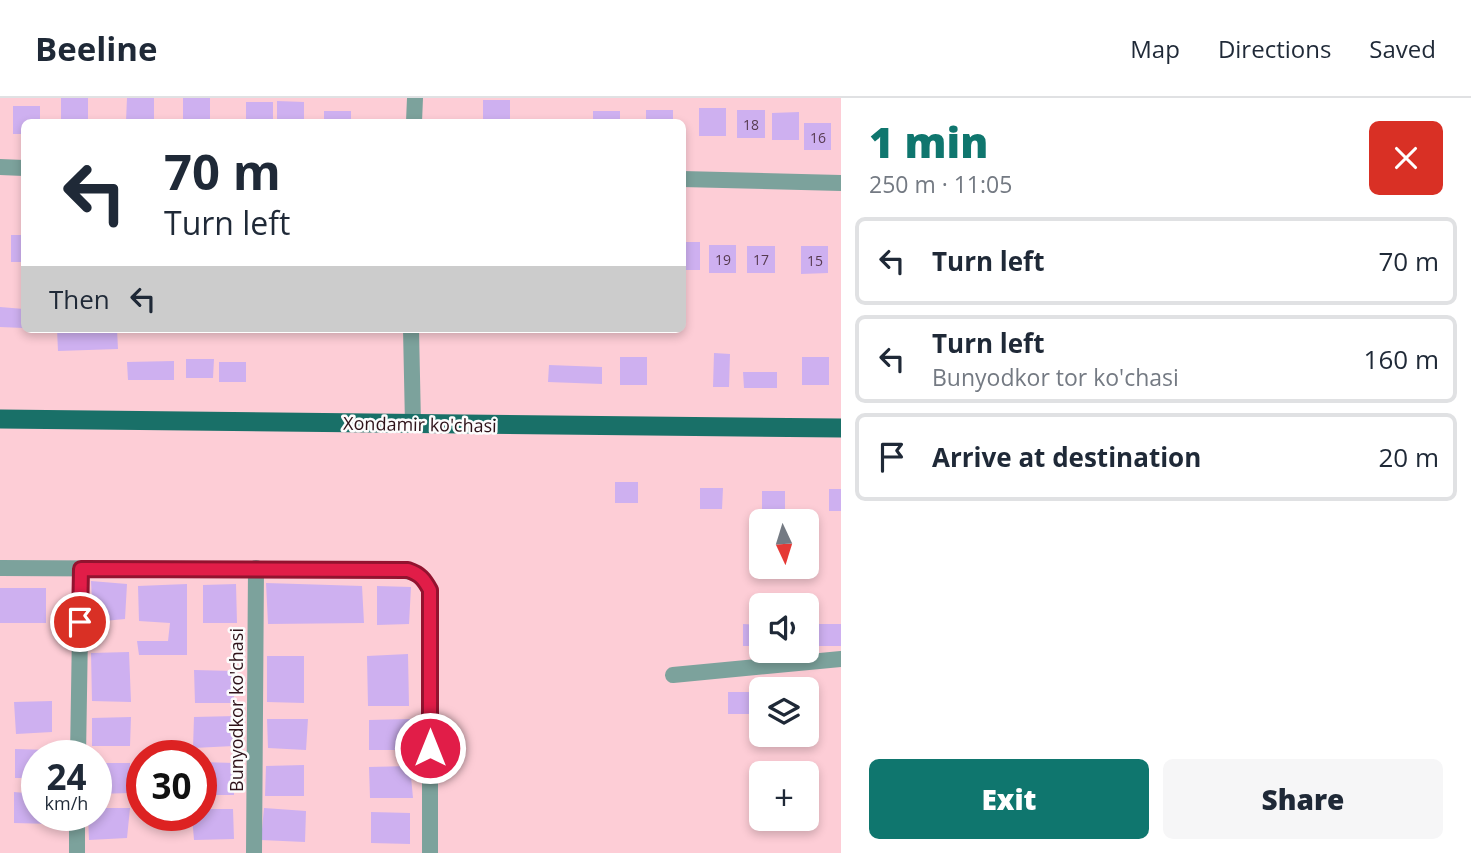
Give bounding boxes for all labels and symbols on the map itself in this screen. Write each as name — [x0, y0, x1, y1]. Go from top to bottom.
house number: 18 — [743, 115, 759, 134]
house number: 16 — [810, 128, 826, 147]
house number: 19 — [715, 250, 731, 269]
house number: 17 — [753, 250, 769, 269]
house number: 15 — [807, 251, 823, 270]
street label: Xondamir ko'chasi — [343, 411, 497, 437]
north arrow — [749, 509, 819, 579]
pin — [50, 592, 110, 652]
street label: Bunyodkor ko'chasi — [224, 628, 248, 792]
position arrow — [393, 711, 467, 785]
speed limit sign: 30 — [126, 740, 217, 831]

